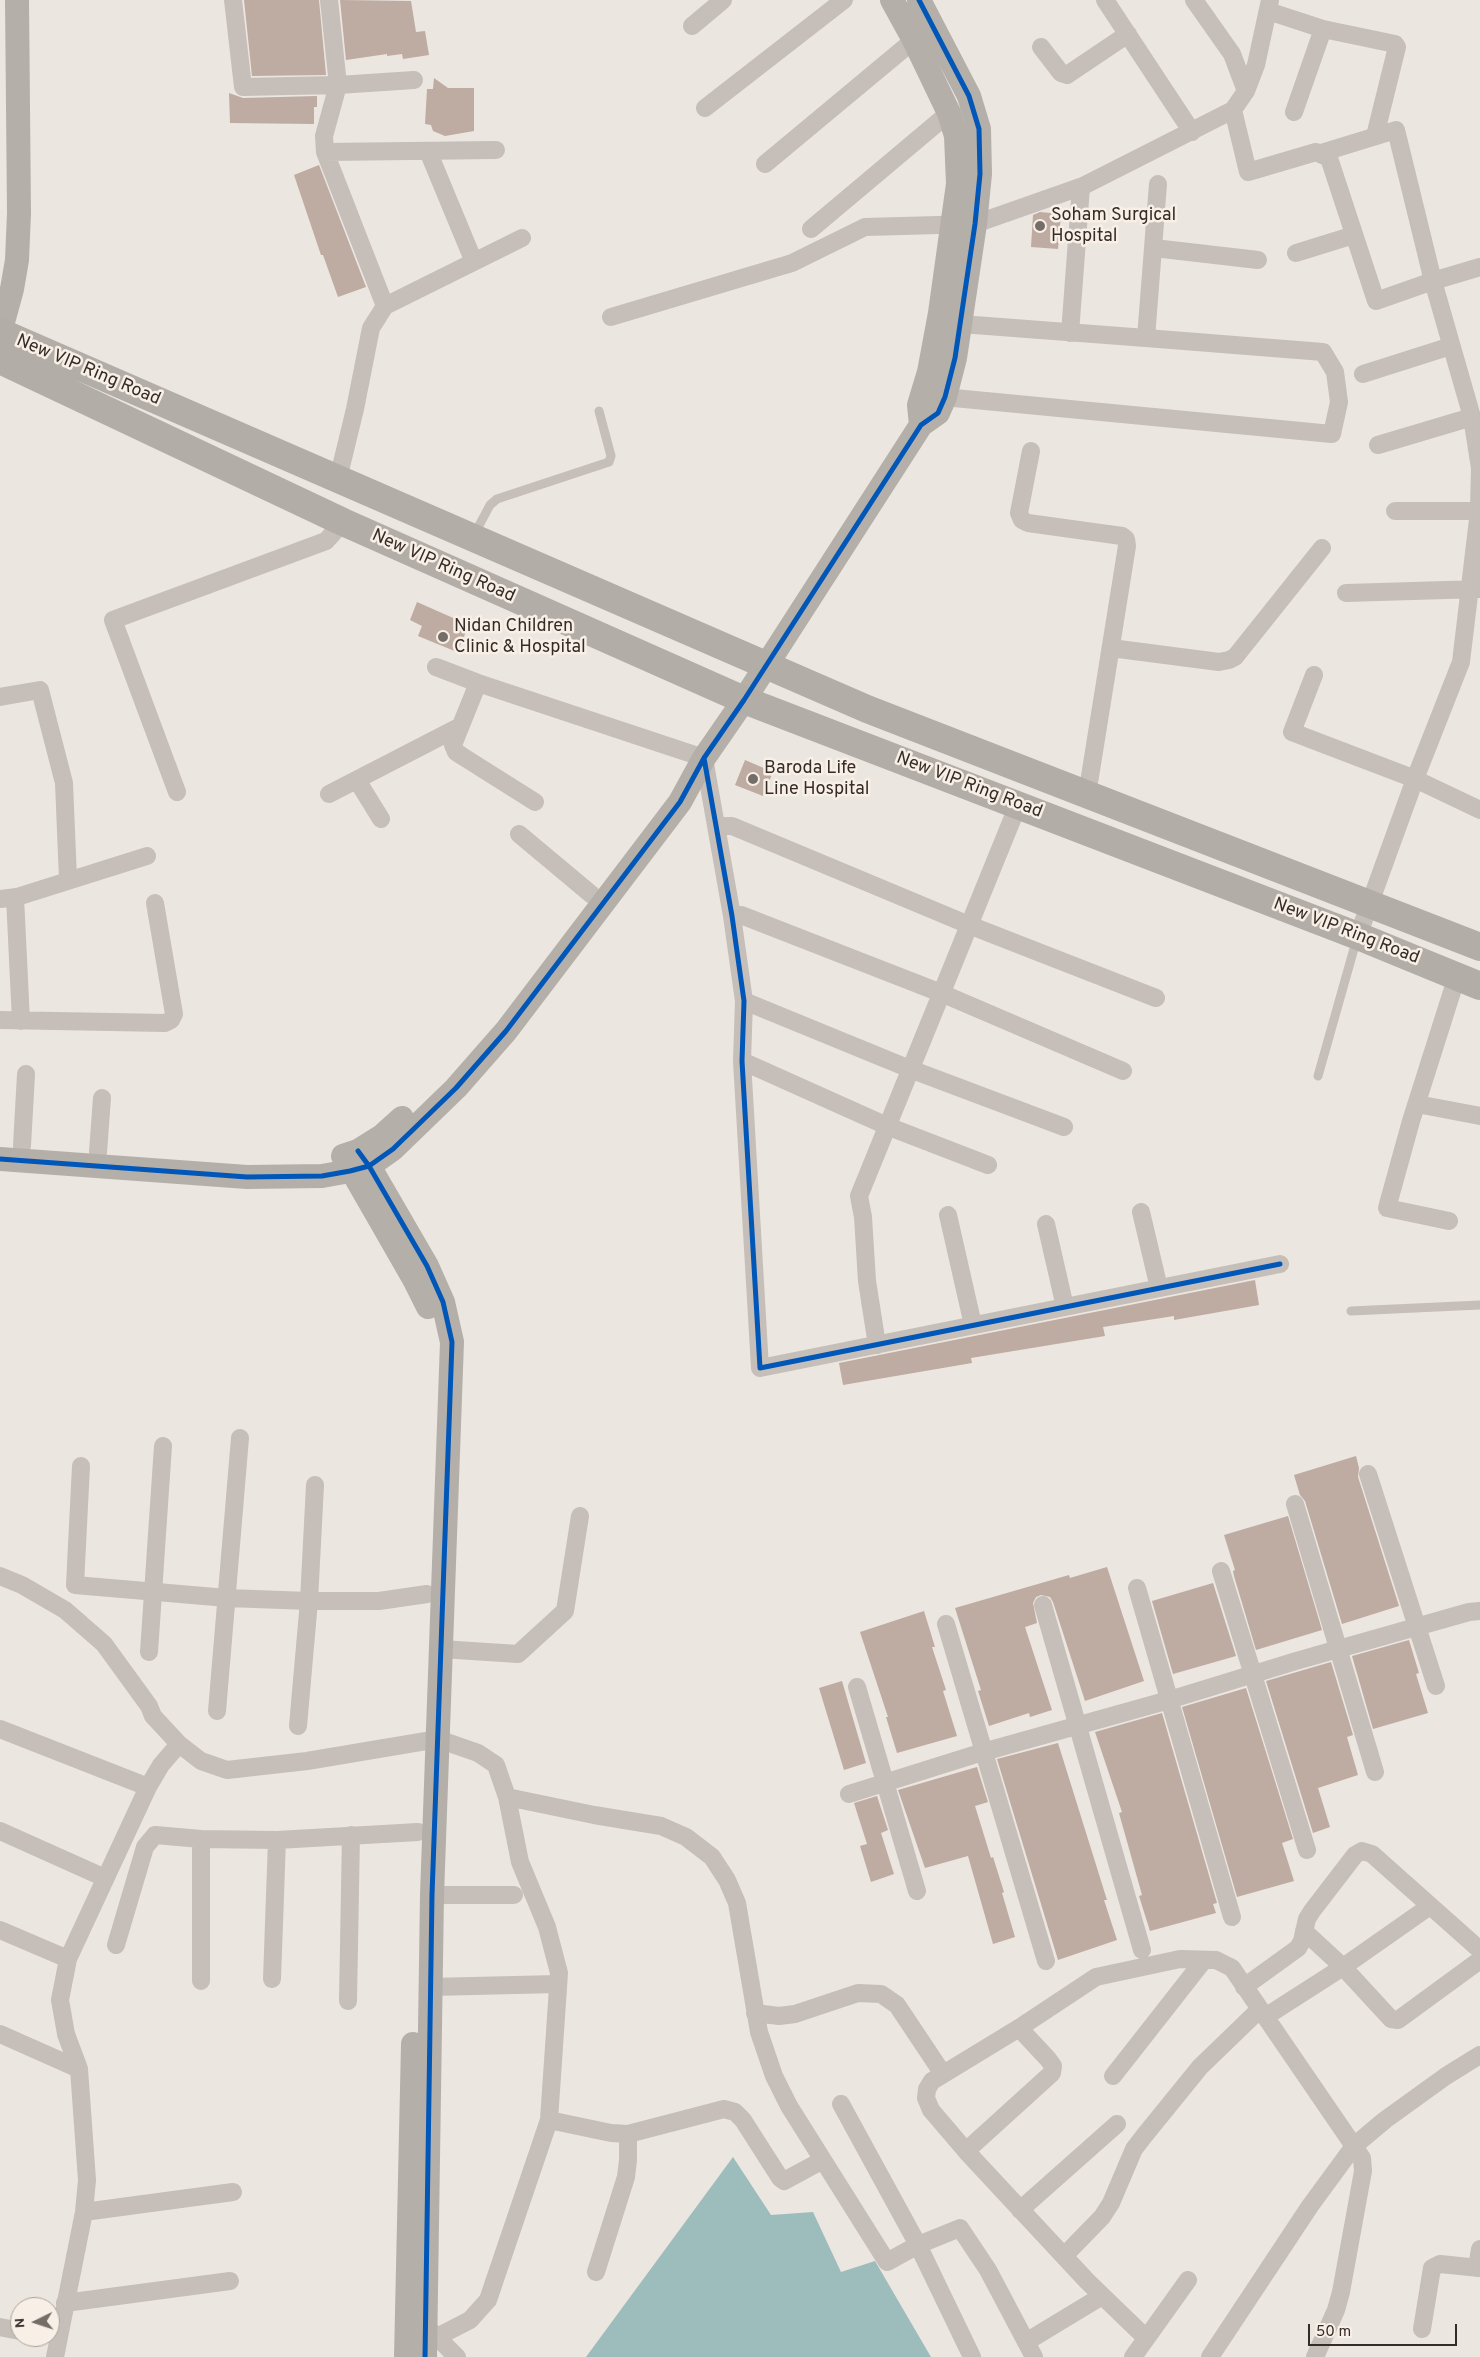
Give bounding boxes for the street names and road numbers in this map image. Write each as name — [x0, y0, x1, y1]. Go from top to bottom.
street label: New VIP Ring Road — [13, 331, 163, 411]
street label: New VIP Ring Road — [368, 526, 518, 608]
street label: New VIP Ring Road — [893, 748, 1045, 824]
street label: New VIP Ring Road — [1270, 894, 1422, 970]

